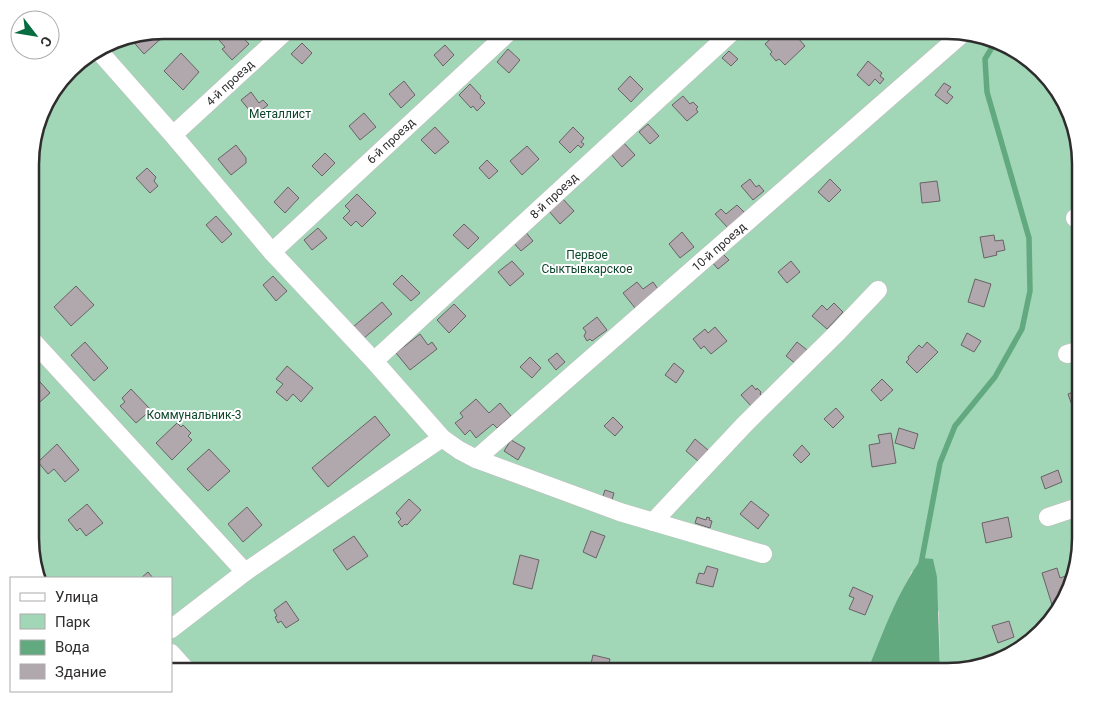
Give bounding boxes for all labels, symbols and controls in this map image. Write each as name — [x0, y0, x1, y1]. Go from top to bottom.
north arrow — [10, 10, 60, 60]
text: С — [37, 34, 55, 50]
street label: 4-й проезд — [203, 57, 257, 109]
park label: Металлист — [249, 107, 311, 121]
street label: 6-й проезд — [364, 115, 418, 167]
street label: 8-й проезд — [527, 170, 581, 222]
street label: 10-й проезд — [689, 220, 749, 274]
park label: Первое Сыктывкарское — [541, 248, 633, 276]
park label: Коммунальник-3 — [146, 408, 242, 422]
legend — [10, 577, 172, 692]
text: Улица — [55, 588, 98, 606]
text: Парк — [55, 613, 90, 631]
text: Вода — [55, 638, 90, 656]
text: Здание — [55, 663, 106, 681]

